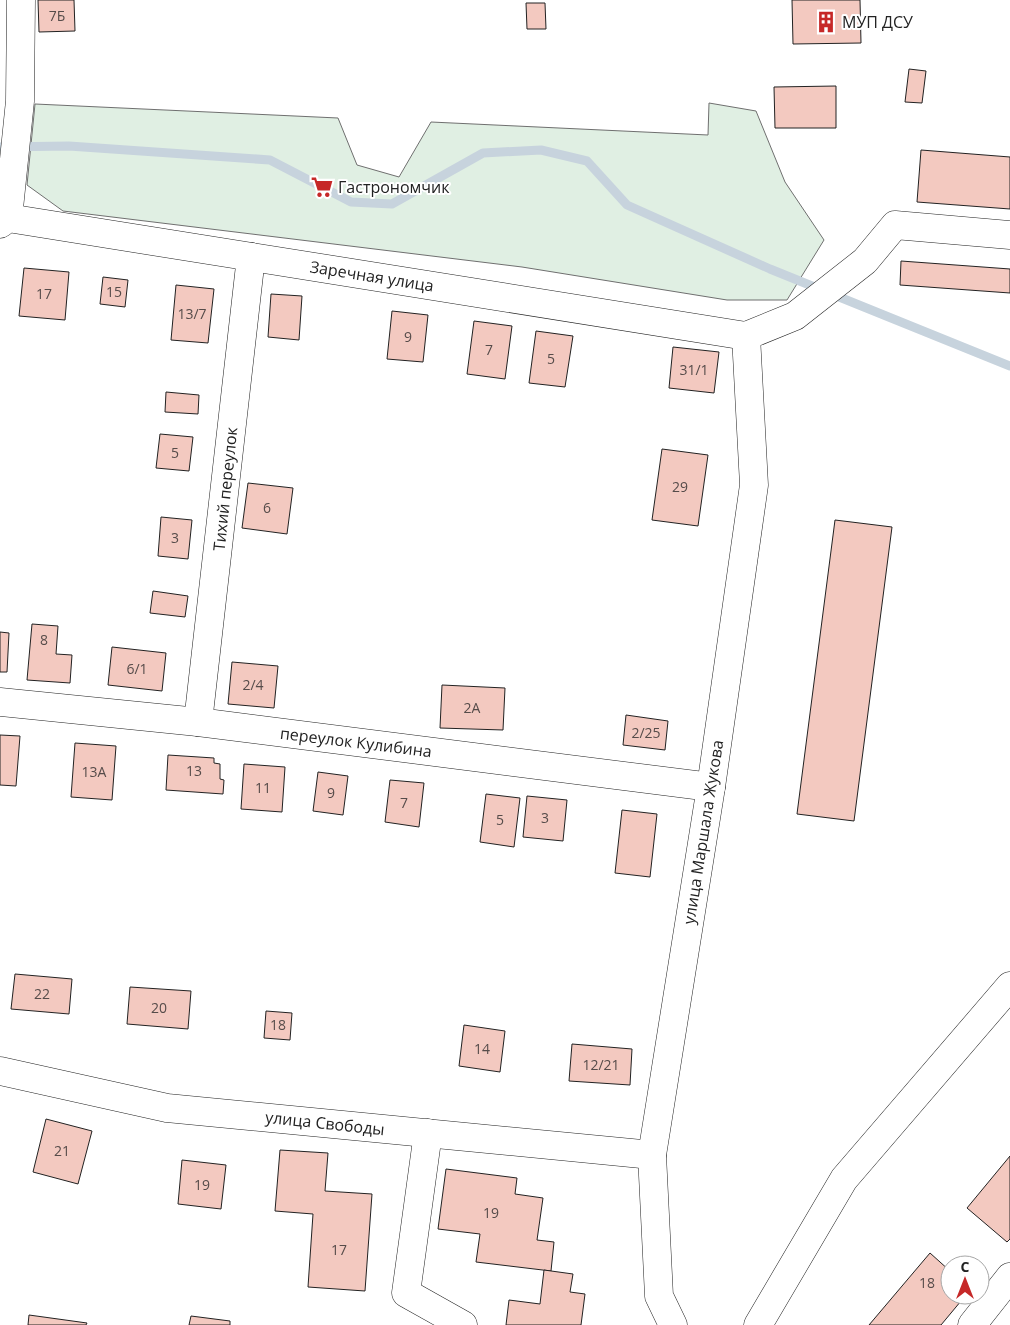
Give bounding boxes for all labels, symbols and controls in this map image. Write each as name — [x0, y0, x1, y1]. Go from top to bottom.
house number: 7Б — [49, 6, 65, 25]
building icon: МУП ДСУ — [813, 9, 839, 35]
place label: МУП ДСУ — [842, 11, 913, 33]
supermarket icon: Гастрономчик — [309, 174, 335, 200]
place label: Гастрономчик — [338, 176, 450, 198]
street label: Заречная улица — [309, 255, 435, 297]
house number: 15 — [106, 282, 122, 301]
house number: 17 — [36, 284, 52, 303]
house number: 13/7 — [177, 304, 207, 323]
house number: 9 — [404, 327, 412, 346]
house number: 7 — [485, 340, 493, 359]
house number: 5 — [547, 349, 555, 368]
house number: 31/1 — [679, 360, 709, 379]
street label: Тихий переулок — [208, 425, 243, 552]
house number: 5 — [171, 443, 179, 462]
house number: 29 — [672, 477, 688, 496]
house number: 6 — [263, 498, 271, 517]
house number: 3 — [171, 528, 179, 547]
house number: 8 — [40, 630, 48, 649]
house number: 6/1 — [126, 659, 148, 678]
house number: 2/4 — [242, 675, 264, 694]
house number: 2А — [464, 698, 481, 717]
street label: переулок Кулибина — [279, 722, 433, 762]
house number: 2/25 — [631, 723, 661, 742]
street label: улица Маршала Жукова — [678, 738, 728, 926]
house number: 13 — [186, 761, 202, 780]
house number: 13А — [82, 762, 107, 781]
house number: 11 — [255, 778, 271, 797]
house number: 9 — [327, 783, 335, 802]
house number: 7 — [400, 793, 408, 812]
house number: 3 — [541, 808, 549, 827]
house number: 5 — [496, 810, 504, 829]
house number: 22 — [34, 984, 50, 1003]
house number: 20 — [151, 998, 167, 1017]
house number: 18 — [270, 1015, 286, 1034]
house number: 14 — [474, 1039, 490, 1058]
house number: 12/21 — [582, 1055, 620, 1074]
street label: улица Свободы — [264, 1106, 386, 1140]
house number: 21 — [54, 1141, 70, 1160]
house number: 19 — [194, 1175, 210, 1194]
house number: 19 — [483, 1203, 499, 1222]
house number: 17 — [331, 1240, 347, 1259]
north arrow — [940, 1255, 990, 1305]
text: С — [961, 1257, 970, 1276]
house number: 18 — [919, 1273, 935, 1292]

